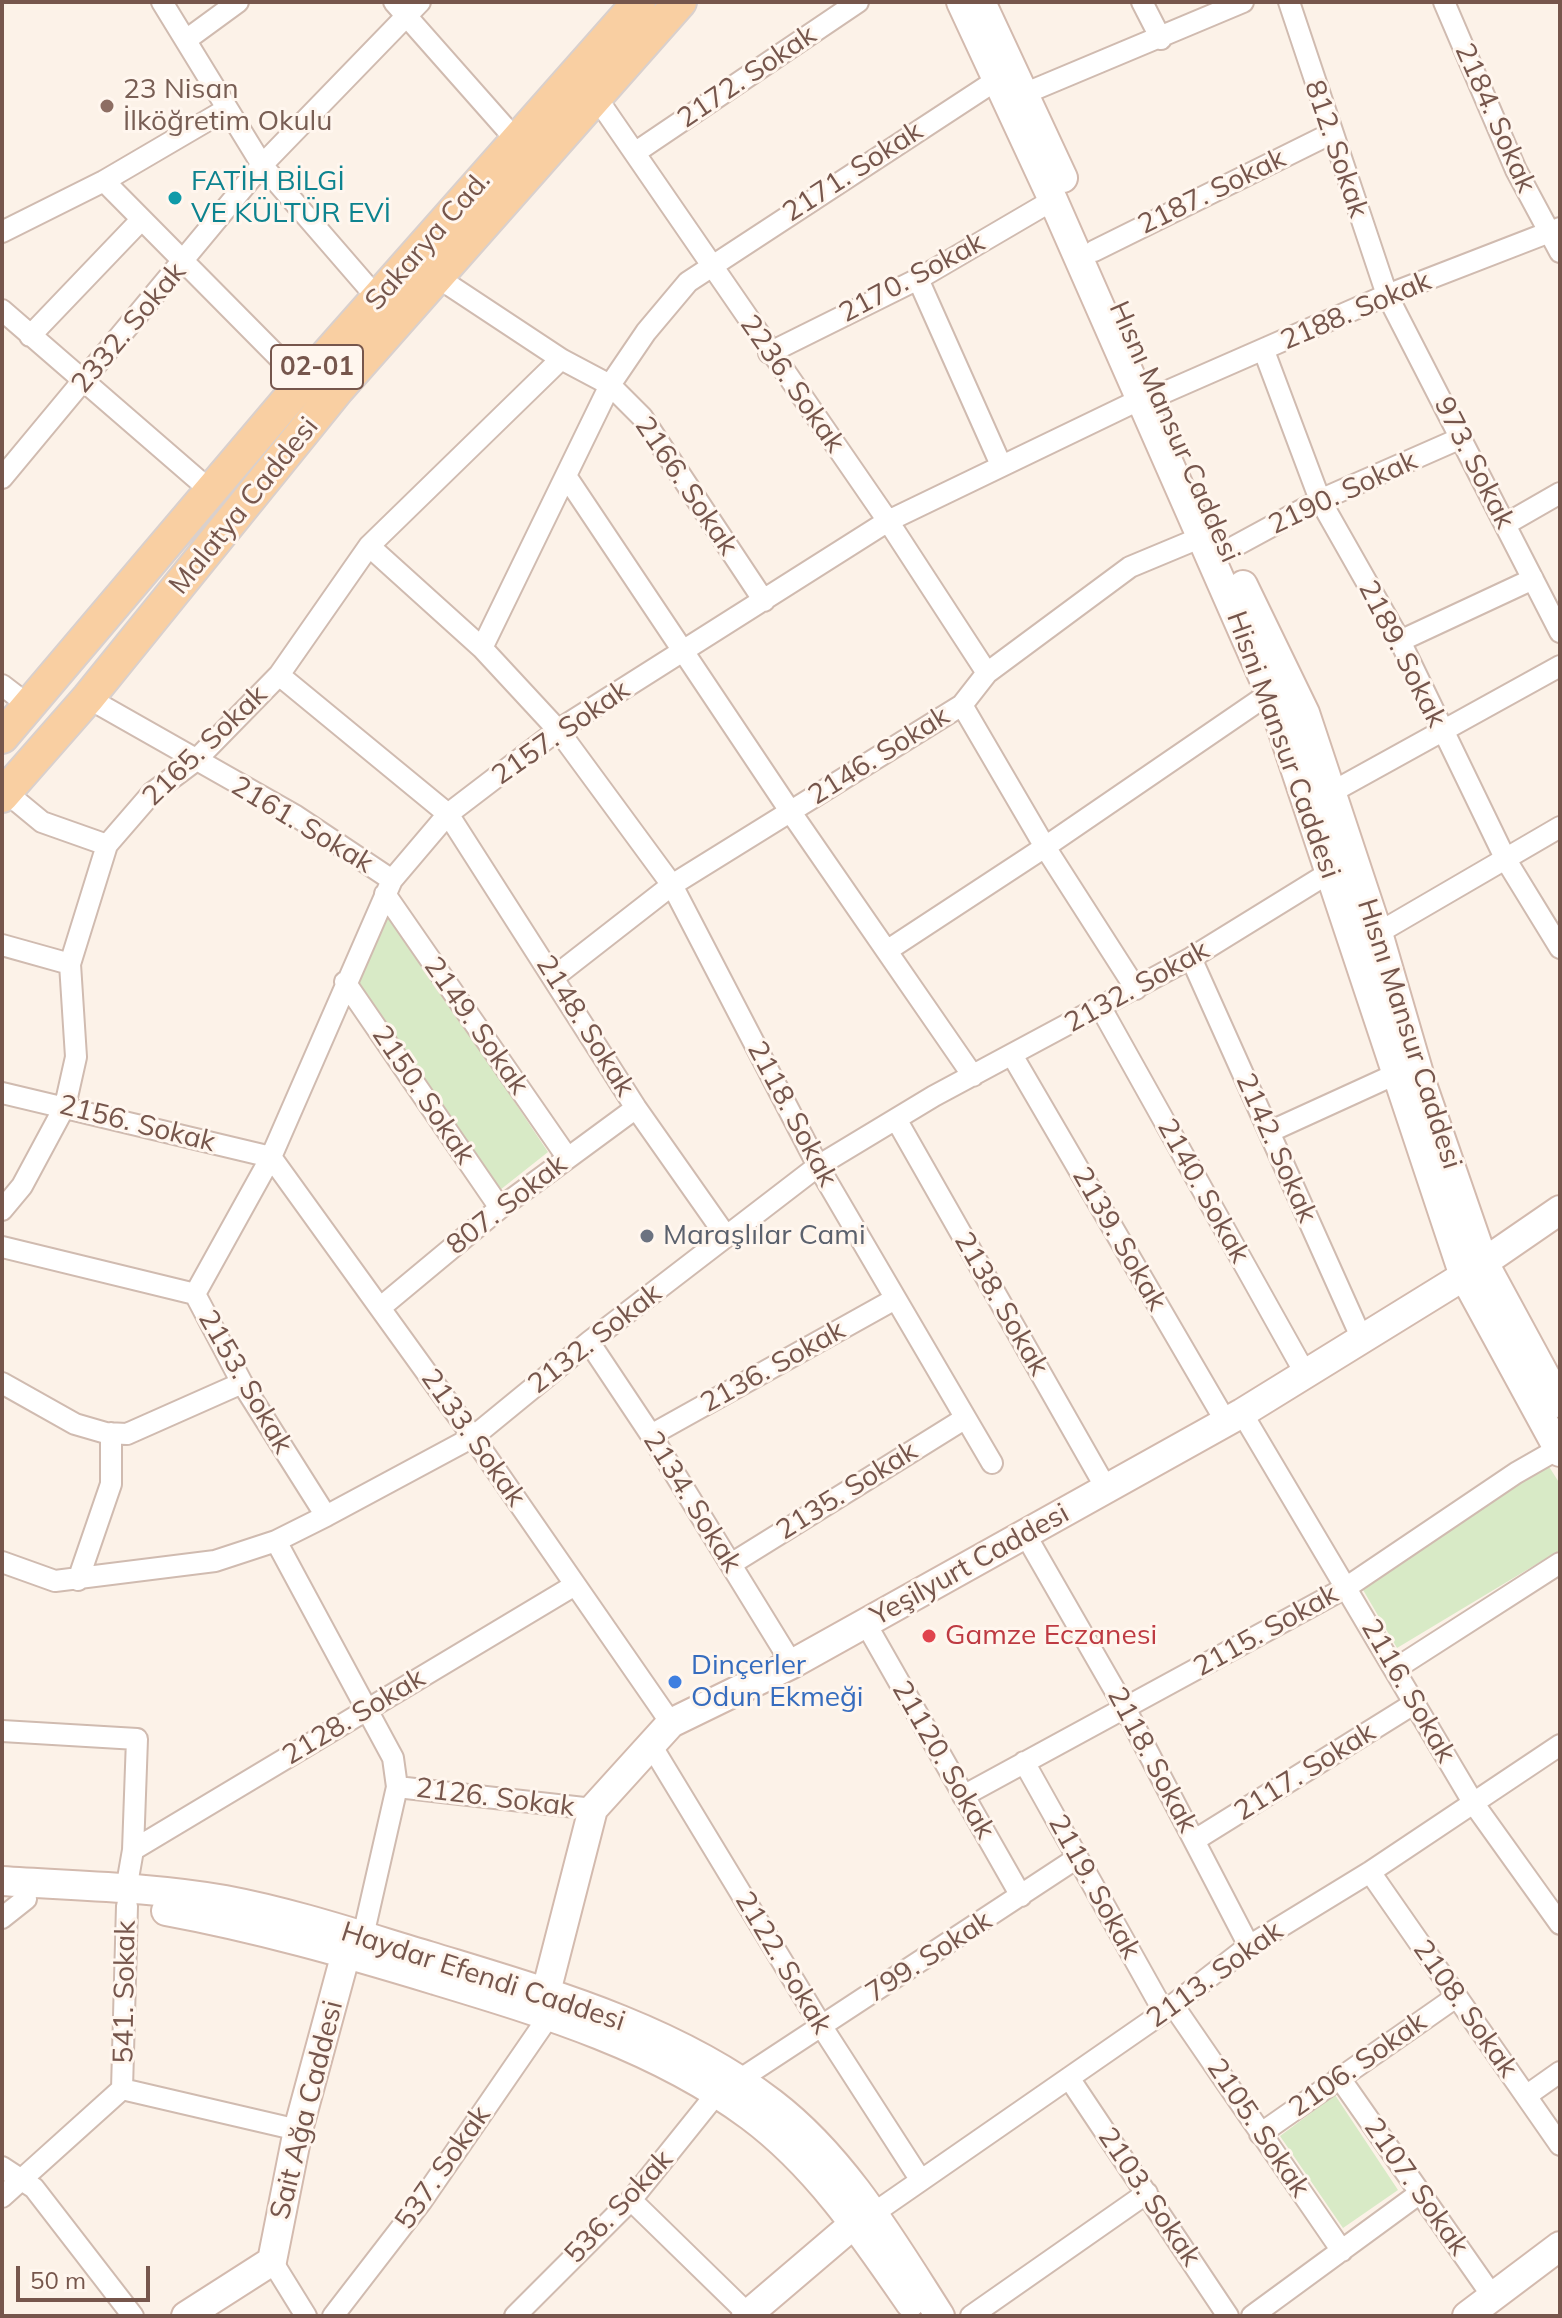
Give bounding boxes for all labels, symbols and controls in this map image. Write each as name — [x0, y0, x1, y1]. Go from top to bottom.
street label: 2172. Sokak — [671, 18, 823, 136]
street label: 2184. Sokak — [1447, 38, 1543, 198]
place label: 23 Nisan İlköğretim Okulu — [123, 73, 332, 139]
street label: 812. Sokak — [1297, 76, 1375, 222]
marker: 23 Nisan İlköğretim Okulu — [98, 97, 116, 115]
street label: 2171. Sokak — [777, 114, 929, 230]
street label: 2187. Sokak — [1133, 142, 1291, 242]
street label: Sakarya Cad. — [358, 164, 498, 318]
place label: FATİH BİLGİ VE KÜLTÜR EVİ — [191, 165, 391, 231]
marker: FATİH BİLGİ VE KÜLTÜR EVİ — [166, 189, 184, 207]
street label: 2170. Sokak — [834, 226, 990, 330]
street label: 2332. Sokak — [65, 256, 193, 400]
street label: 2188. Sokak — [1276, 264, 1436, 358]
street label: Hısnı Mansur Caddesi — [1101, 296, 1247, 568]
street label: 2236. Sokak — [732, 309, 852, 459]
road number: 02-01 — [271, 345, 363, 389]
street label: 973. Sokak — [1427, 392, 1521, 534]
street label: 2166. Sokak — [627, 410, 745, 562]
street label: Malatya Caddesi — [162, 411, 326, 601]
street label: 2190. Sokak — [1263, 444, 1423, 542]
street label: 2189. Sokak — [1351, 575, 1453, 733]
street label: Hisni Mansur Caddesi — [1219, 607, 1347, 883]
street label: 2157. Sokak — [486, 673, 636, 793]
street label: 2165. Sokak — [136, 678, 274, 814]
street label: 2146. Sokak — [802, 699, 956, 813]
street label: 2161. Sokak — [225, 769, 379, 881]
street label: Hısnı Mansur Caddesi — [1349, 895, 1469, 1173]
street label: 2132. Sokak — [1059, 934, 1215, 1040]
street label: 2148. Sokak — [528, 949, 642, 1103]
street label: 2149. Sokak — [416, 951, 536, 1101]
street label: 2150. Sokak — [364, 1019, 482, 1171]
street label: 2118. Sokak — [740, 1036, 844, 1192]
street label: 2142. Sokak — [1228, 1068, 1324, 1228]
street label: 2156. Sokak — [55, 1088, 219, 1160]
street label: 2140. Sokak — [1150, 1113, 1256, 1269]
street label: 807. Sokak — [440, 1148, 574, 1262]
street label: 2139. Sokak — [1064, 1161, 1174, 1317]
place label: Maraşlılar Cami — [663, 1219, 866, 1253]
street label: 2138. Sokak — [946, 1226, 1056, 1382]
marker: Maraşlılar Cami — [638, 1227, 656, 1245]
street label: 2132. Sokak — [522, 1277, 668, 1401]
street label: 2153. Sokak — [190, 1304, 300, 1460]
street label: 2136. Sokak — [695, 1314, 851, 1420]
street label: 2133. Sokak — [413, 1363, 533, 1513]
street label: 2134. Sokak — [635, 1425, 749, 1579]
street label: 2135. Sokak — [770, 1434, 924, 1548]
street label: Yeşilyurt Caddesi — [865, 1497, 1075, 1633]
street label: 2115. Sokak — [1188, 1578, 1344, 1684]
street label: 2116. Sokak — [1353, 1613, 1463, 1769]
place label: Gamze Eczanesi — [945, 1619, 1157, 1653]
marker: Gamze Eczanesi — [920, 1627, 938, 1645]
place label: Dinçerler Odun Ekmeği — [691, 1649, 864, 1715]
street label: 2128. Sokak — [277, 1661, 431, 1773]
marker: Dinçerler Odun Ekmeği — [666, 1673, 684, 1691]
street label: 21120. Sokak — [884, 1675, 1002, 1845]
street label: 2118. Sokak — [1100, 1682, 1204, 1838]
street label: 2117. Sokak — [1228, 1715, 1382, 1829]
street label: 2126. Sokak — [414, 1772, 576, 1824]
street label: 2119. Sokak — [1041, 1809, 1147, 1965]
street label: 2122. Sokak — [727, 1886, 839, 2040]
street label: 799. Sokak — [860, 1904, 998, 2010]
street label: 2113. Sokak — [1140, 1914, 1290, 2036]
street label: Haydar Efendi Caddesi — [337, 1915, 629, 2039]
street label: 541. Sokak — [107, 1920, 143, 2064]
street label: 2108. Sokak — [1405, 1934, 1525, 2084]
street label: Sait Ağa Caddesi — [264, 1997, 350, 2223]
street label: 2106. Sokak — [1283, 2005, 1433, 2125]
street label: 2105. Sokak — [1199, 2052, 1317, 2204]
street label: 537. Sokak — [388, 2100, 498, 2236]
street label: 2107. Sokak — [1356, 2112, 1476, 2262]
street label: 2103. Sokak — [1090, 2121, 1208, 2273]
street label: 536. Sokak — [558, 2143, 680, 2271]
scale bar — [20, 2250, 154, 2300]
text: 50 m — [30, 2265, 86, 2295]

